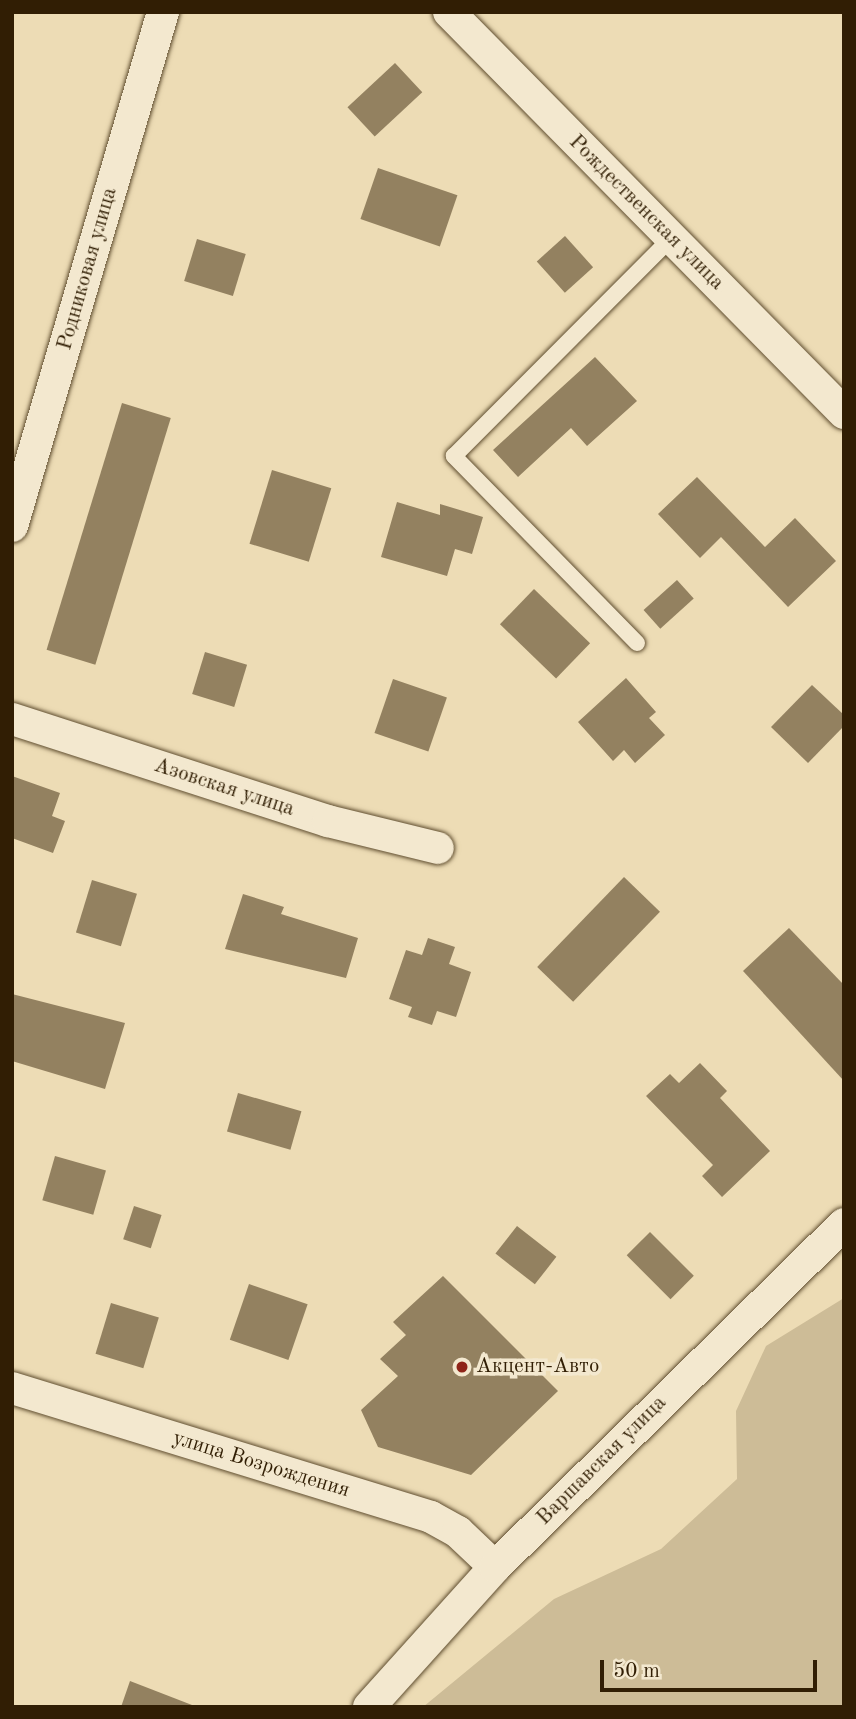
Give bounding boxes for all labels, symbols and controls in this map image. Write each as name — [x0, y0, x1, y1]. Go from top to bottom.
street label: Рождественская улица — [563, 130, 729, 296]
street label: Родниковая улица — [53, 185, 123, 353]
street label: Азовская улица — [151, 753, 297, 823]
place label: Акцент-Авто — [476, 1354, 599, 1380]
marker: Акцент-Авто — [454, 1359, 470, 1375]
street label: Варшавская улица — [532, 1391, 672, 1531]
street label: улица Возрождения — [169, 1426, 353, 1504]
scale bar — [604, 1646, 821, 1690]
text: 50 m — [613, 1661, 660, 1682]

